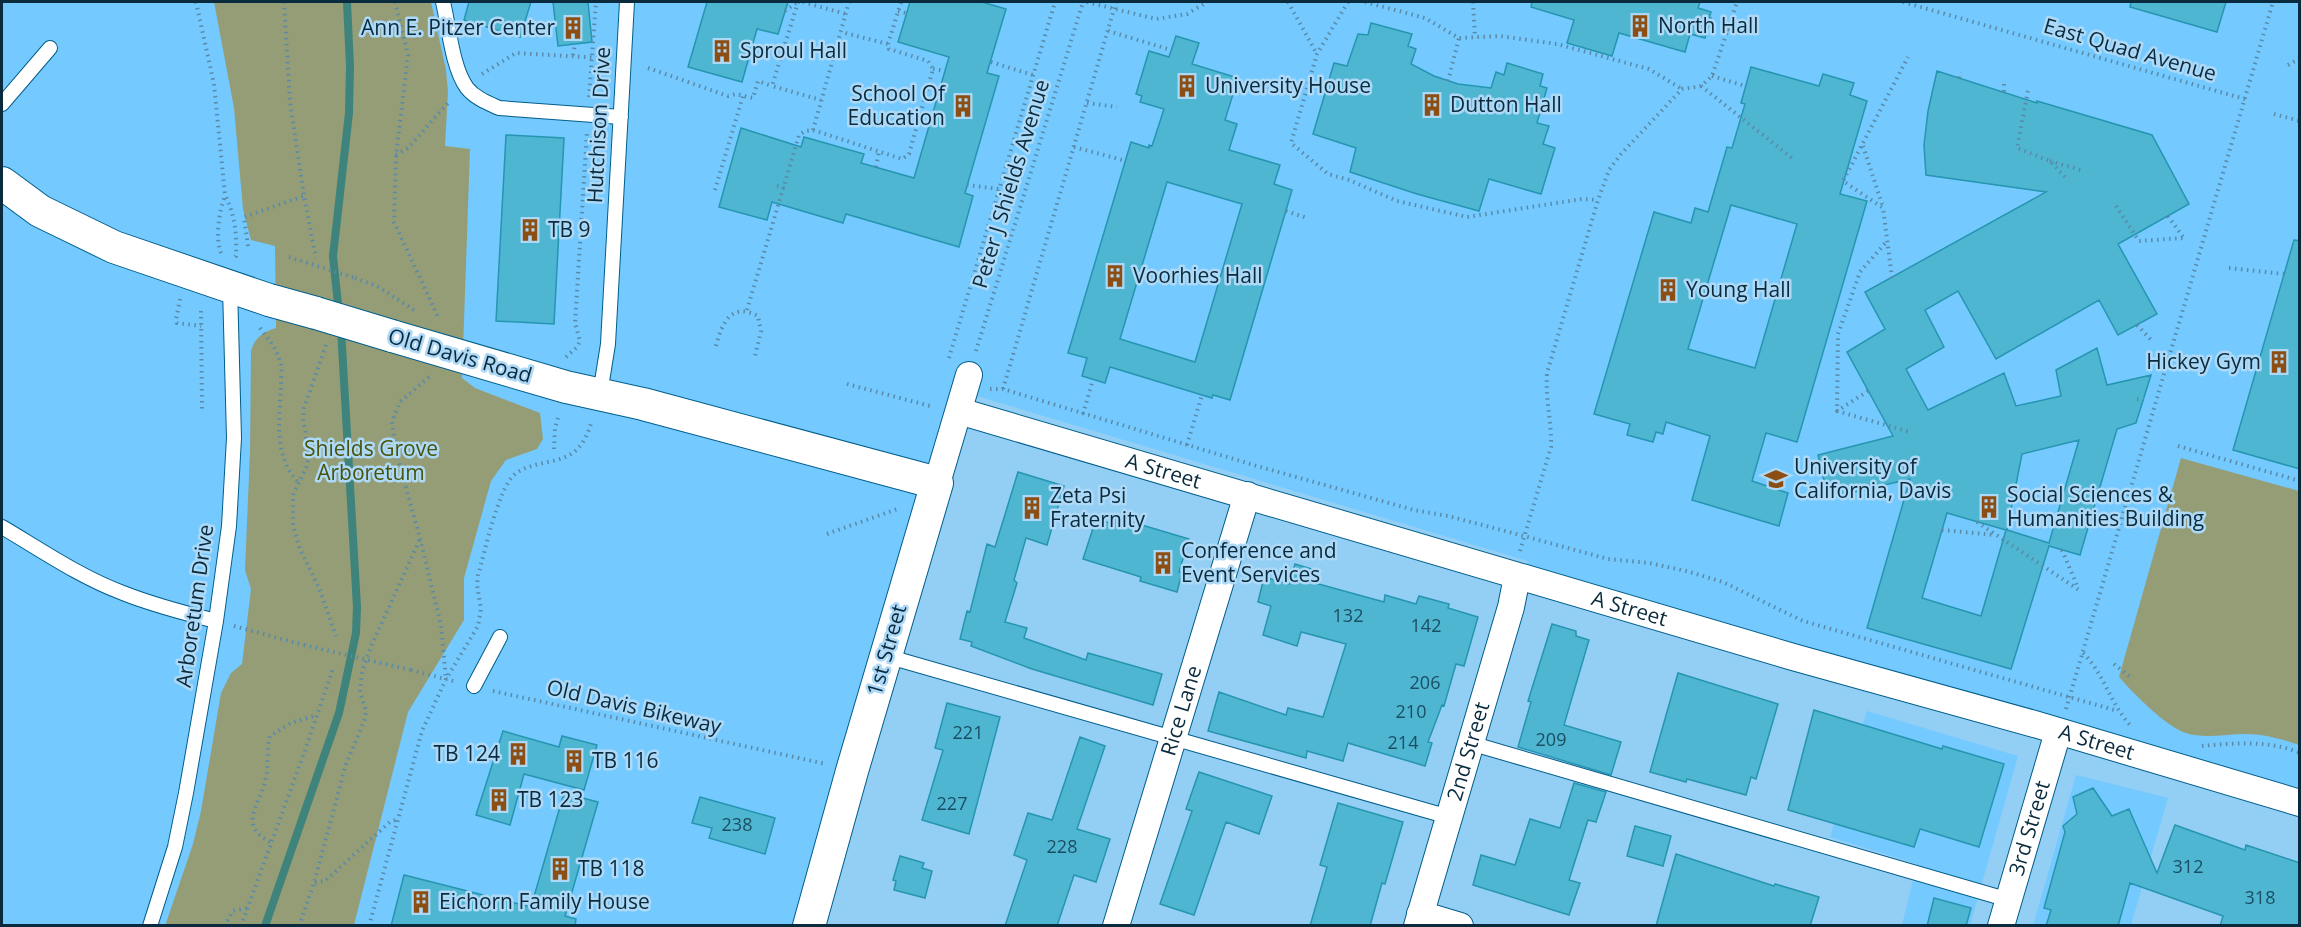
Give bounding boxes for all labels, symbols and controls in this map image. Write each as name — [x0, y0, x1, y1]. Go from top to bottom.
place label: North Hall — [1658, 11, 1759, 39]
street label: East Quad Avenue — [2041, 11, 2220, 87]
place label: Ann E. Pitzer Center — [361, 13, 555, 41]
building icon: North Hall — [1627, 13, 1653, 39]
building icon: Ann E. Pitzer Center — [560, 15, 586, 41]
place label: Sproul Hall — [740, 36, 847, 64]
building icon: Sproul Hall — [709, 38, 735, 64]
street label: Hutchison Drive — [580, 46, 616, 204]
place label: University House — [1205, 71, 1371, 99]
building icon: University House — [1174, 73, 1200, 99]
street label: Peter J Shields Avenue — [965, 76, 1055, 292]
place label: School Of Education — [848, 79, 947, 131]
place label: Dutton Hall — [1450, 90, 1562, 118]
building icon: Dutton Hall — [1419, 92, 1445, 118]
building icon: School Of Education — [950, 93, 976, 119]
place label: TB 9 — [548, 215, 591, 243]
building icon: TB 9 — [517, 217, 543, 243]
place label: Voorhies Hall — [1133, 261, 1263, 289]
building icon: Voorhies Hall — [1102, 263, 1128, 289]
place label: Young Hall — [1686, 275, 1791, 303]
building icon: Young Hall — [1655, 277, 1681, 303]
street label: Old Davis Road — [385, 321, 535, 389]
place label: Hickey Gym — [2146, 347, 2261, 375]
building icon: Hickey Gym — [2266, 349, 2292, 375]
park label: Shields Grove Arboretum — [304, 434, 438, 486]
street label: A Street — [1122, 446, 1205, 495]
place label: University of California, Davis — [1794, 452, 1951, 504]
school or university icon: University of California, Davis — [1763, 466, 1789, 492]
place label: Social Sciences & Humanities Building — [2007, 480, 2204, 532]
place label: Zeta Psi Fraternity — [1050, 481, 1146, 533]
building icon: Social Sciences & Humanities Building — [1976, 494, 2002, 520]
building icon: Zeta Psi Fraternity — [1019, 495, 1045, 521]
street label: Arboretum Drive — [169, 523, 219, 689]
place label: Conference and Event Services — [1181, 536, 1337, 588]
building icon: Conference and Event Services — [1150, 550, 1176, 576]
street label: A Street — [1589, 583, 1671, 632]
street label: 1st Street — [860, 601, 912, 699]
house number: 132 — [1333, 603, 1363, 627]
house number: 142 — [1411, 613, 1441, 637]
street label: Rice Lane — [1154, 662, 1207, 759]
house number: 206 — [1410, 670, 1440, 694]
street label: Old Davis Bikeway — [544, 672, 725, 740]
street label: 2nd Street — [1440, 698, 1495, 804]
house number: 210 — [1396, 699, 1426, 723]
street label: A Street — [2056, 717, 2138, 766]
house number: 221 — [953, 720, 983, 744]
house number: 209 — [1536, 727, 1566, 751]
house number: 214 — [1388, 730, 1418, 754]
place label: TB 124 — [433, 739, 500, 767]
building icon: TB 124 — [505, 741, 531, 767]
place label: TB 116 — [592, 746, 659, 774]
building icon: TB 116 — [561, 748, 587, 774]
street label: 3rd Street — [2002, 777, 2056, 879]
place label: TB 123 — [517, 785, 584, 813]
building icon: TB 123 — [486, 787, 512, 813]
house number: 227 — [937, 791, 967, 815]
house number: 238 — [722, 812, 752, 836]
house number: 228 — [1047, 834, 1077, 858]
place label: TB 118 — [578, 854, 645, 882]
house number: 312 — [2173, 854, 2203, 878]
building icon: TB 118 — [547, 856, 573, 882]
house number: 318 — [2245, 885, 2275, 909]
place label: Eichorn Family House — [439, 887, 650, 915]
building icon: Eichorn Family House — [408, 889, 434, 915]

